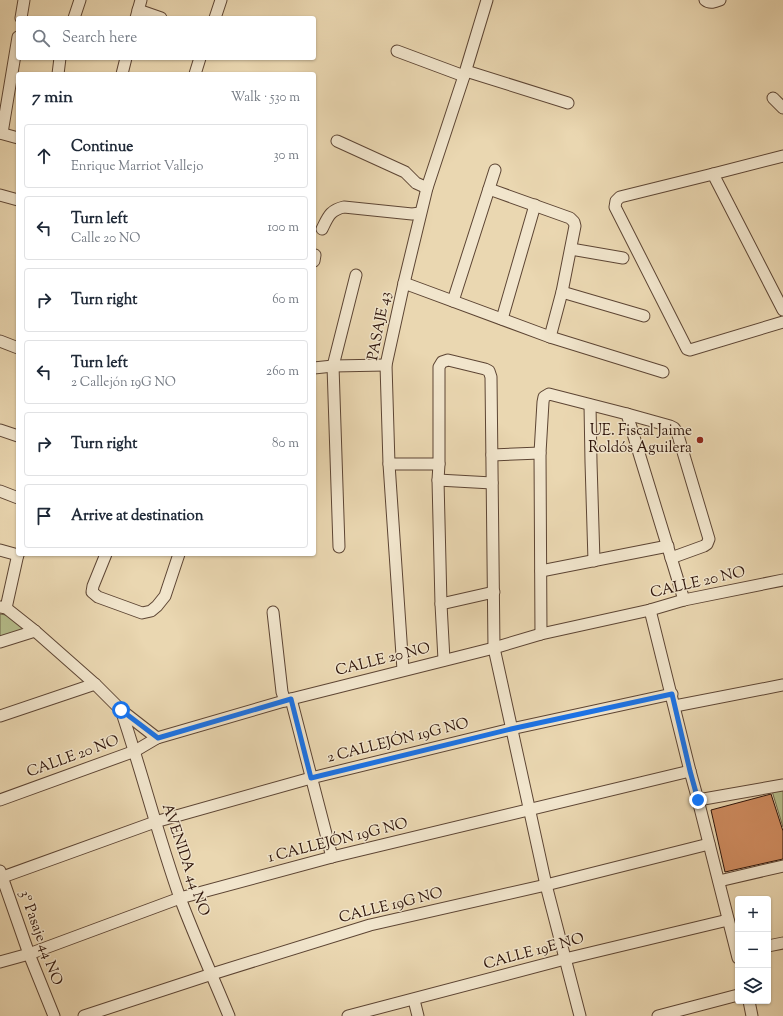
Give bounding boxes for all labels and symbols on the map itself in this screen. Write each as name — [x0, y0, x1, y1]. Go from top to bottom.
street label: PASAJE 43 — [363, 290, 397, 362]
place label: UE. Fiscal Jaime Roldós Aguilera — [588, 421, 692, 459]
marker: UE. Fiscal Jaime Roldós Aguilera — [695, 435, 705, 445]
street label: CALLE 20 NO — [648, 562, 748, 604]
street label: CALLE 20 NO — [333, 638, 433, 682]
route start — [112, 701, 130, 719]
street label: 2 CALLEJÓN 19G NO — [324, 711, 471, 769]
street label: CALLE 20 NO — [24, 730, 122, 783]
route end — [689, 791, 707, 809]
street label: AVENIDA 44 NO — [156, 801, 214, 919]
street label: 1 CALLEJÓN 19G NO — [265, 811, 410, 869]
street label: CALLE 19G NO — [337, 883, 445, 929]
street label: 3º Pasaje 44 NO — [13, 888, 67, 989]
street label: CALLE 19E NO — [481, 928, 587, 976]

